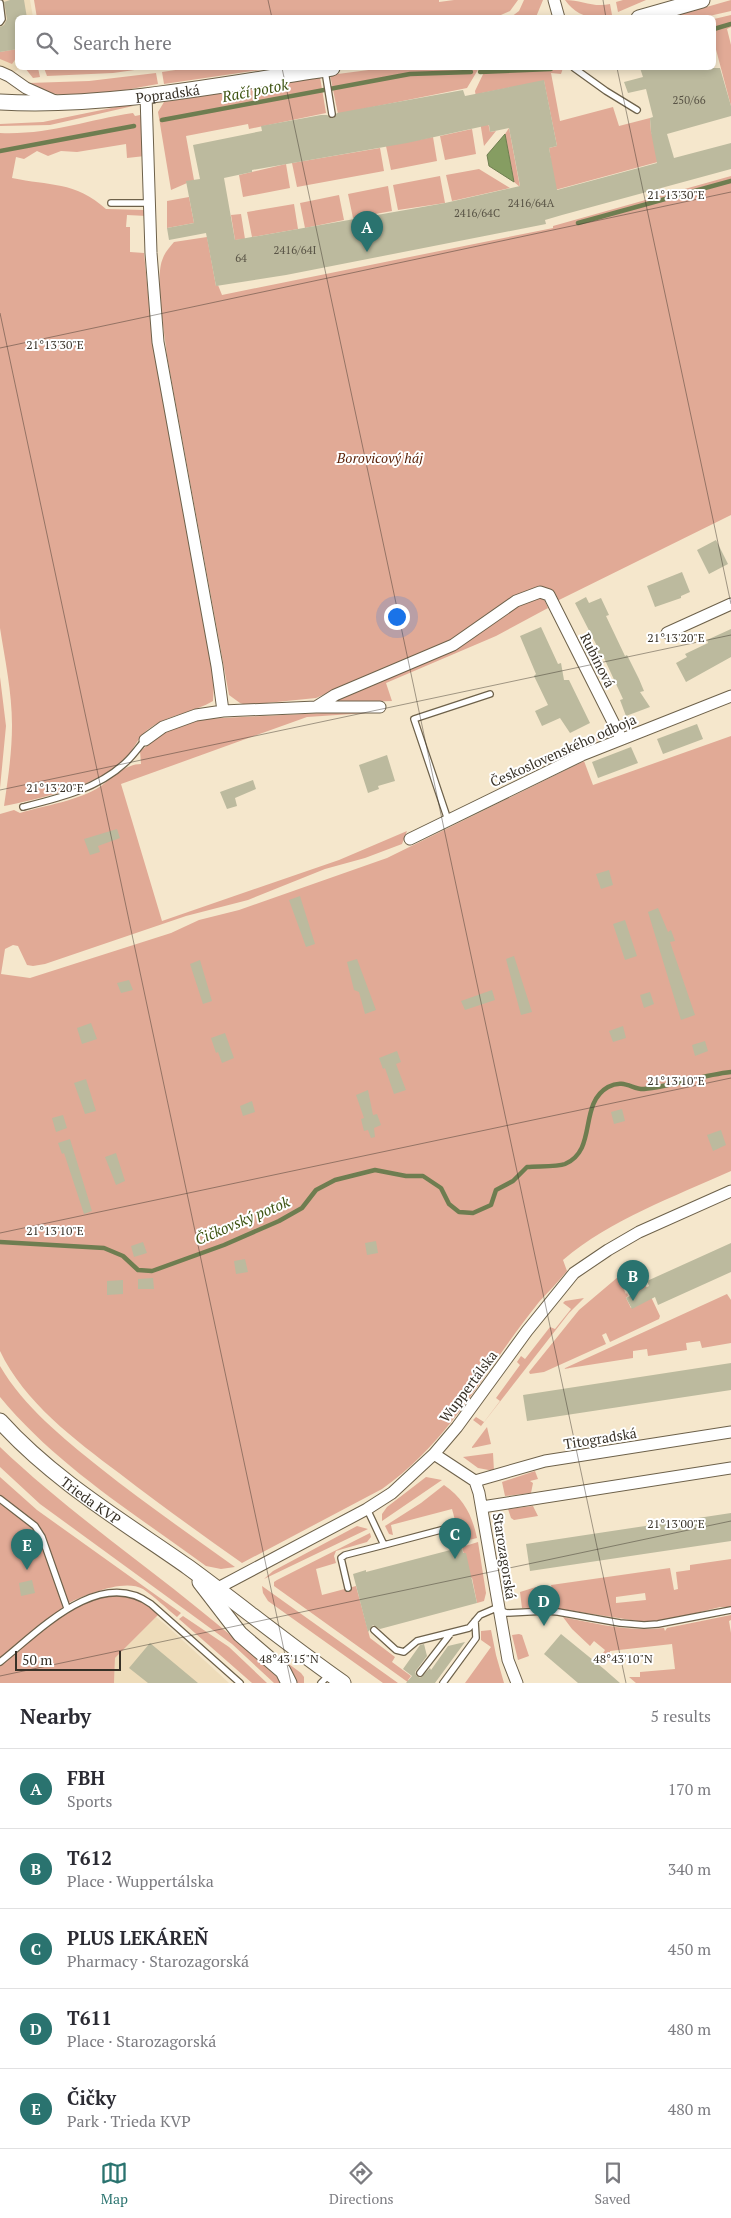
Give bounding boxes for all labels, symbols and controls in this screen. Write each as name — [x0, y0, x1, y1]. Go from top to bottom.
search box — [15, 15, 716, 70]
icon: search — [33, 29, 61, 57]
text: Search here — [73, 30, 172, 55]
water label: Račí potok — [219, 74, 291, 106]
street label: Popradská — [135, 79, 201, 106]
house number: 250/66 — [672, 93, 706, 107]
text: 21°13'30"E — [647, 187, 705, 202]
house number: 2416/64A — [508, 196, 555, 210]
house number: 2416/64C — [454, 206, 500, 220]
pin: A — [351, 211, 383, 252]
house number: 2416/64I — [274, 243, 317, 257]
house number: 64 — [235, 251, 247, 265]
text: 21°13'30"E — [26, 337, 84, 352]
park label: Borovicový háj — [336, 448, 423, 467]
your location — [384, 604, 410, 630]
street label: Rubínová — [576, 629, 620, 691]
text: 21°13'20"E — [647, 630, 705, 645]
street label: Československého odboja — [487, 709, 639, 791]
text: 21°13'20"E — [26, 780, 84, 795]
text: 21°13'10"E — [647, 1073, 705, 1088]
water label: Čičkovský potok — [192, 1191, 293, 1249]
text: 21°13'10"E — [26, 1223, 84, 1238]
pin: B — [617, 1260, 649, 1301]
street label: Wuppertálska — [435, 1346, 501, 1426]
street label: Titogradská — [562, 1423, 638, 1453]
street label: Trieda KVP — [57, 1472, 125, 1528]
street label: Starozagorská — [489, 1511, 521, 1601]
text: 21°13'00"E — [647, 1516, 705, 1531]
pin: C — [439, 1518, 471, 1559]
pin: E — [11, 1529, 43, 1570]
pin: D — [528, 1585, 560, 1626]
scale bar — [15, 1648, 121, 1671]
text: 50 m — [22, 1650, 52, 1669]
text: 48°43'15"N — [259, 1651, 319, 1666]
text: 48°43'10"N — [593, 1651, 653, 1666]
text: Nearby — [20, 1702, 91, 1730]
text: 5 results — [651, 1705, 711, 1727]
text: FBH — [67, 1765, 105, 1790]
text: A — [30, 1778, 42, 1800]
text: 170 m — [668, 1778, 711, 1800]
text: Sports — [67, 1790, 113, 1812]
text: T612 — [67, 1845, 112, 1870]
text: B — [31, 1858, 41, 1880]
text: 340 m — [668, 1858, 711, 1880]
text: Place · Wuppertálska — [67, 1870, 214, 1892]
text: PLUS LEKÁREŇ — [67, 1925, 208, 1950]
text: C — [31, 1938, 41, 1960]
text: 450 m — [668, 1938, 711, 1960]
text: Pharmacy · Starozagorská — [67, 1950, 249, 1972]
text: T611 — [67, 2005, 112, 2030]
text: D — [30, 2018, 42, 2040]
text: 480 m — [668, 2018, 711, 2040]
text: Place · Starozagorská — [67, 2030, 216, 2052]
text: Čičky — [67, 2085, 116, 2110]
text: E — [31, 2098, 41, 2120]
text: 480 m — [668, 2098, 711, 2120]
text: Park · Trieda KVP — [67, 2110, 191, 2132]
tab: Map — [100, 2159, 128, 2208]
tab: Directions — [329, 2159, 394, 2208]
tab: Saved — [594, 2159, 631, 2208]

